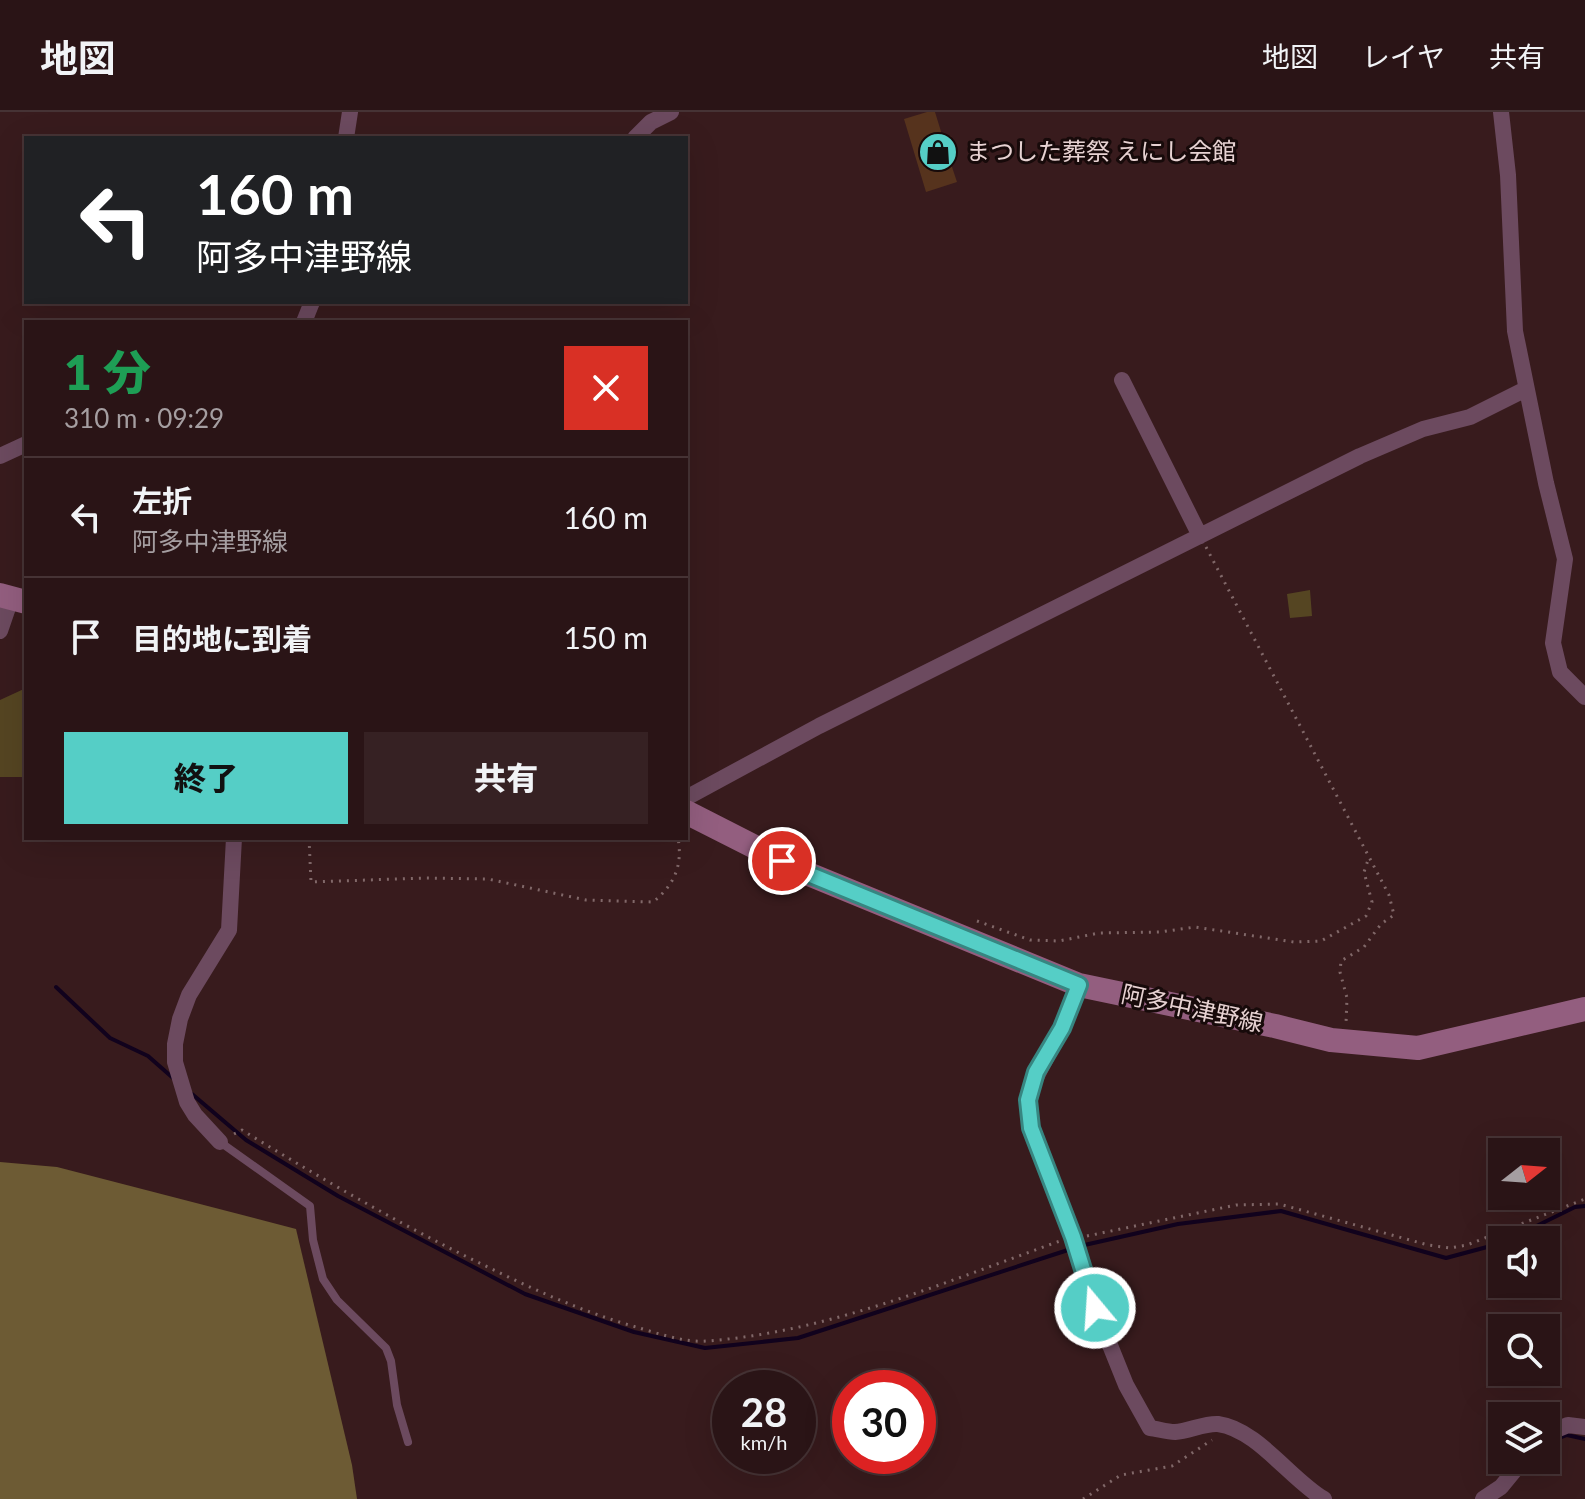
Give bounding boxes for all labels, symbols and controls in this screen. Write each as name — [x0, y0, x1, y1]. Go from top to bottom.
text: 地図 — [40, 34, 116, 80]
text: 地図 — [1262, 39, 1318, 73]
text: レイヤ — [1362, 39, 1445, 73]
text: 共有 — [1489, 39, 1545, 73]
shop icon: まつした葬祭 えにし会館 — [917, 131, 959, 173]
place label: まつした葬祭 えにし会館 — [966, 136, 1236, 165]
text: 160 m — [196, 160, 354, 227]
icon: left — [64, 168, 168, 272]
text: 阿多中津野線 — [196, 234, 412, 278]
text: 1 分 — [64, 343, 151, 400]
button: close — [564, 346, 648, 430]
text: 310 m · 09:29 — [64, 402, 224, 434]
text: 左折 — [132, 482, 192, 518]
icon: left — [64, 495, 108, 539]
text: 160 m — [563, 499, 648, 535]
text: 阿多中津野線 — [132, 525, 288, 557]
icon: arrive — [64, 615, 108, 659]
text: 150 m — [563, 619, 648, 655]
text: 目的地に到着 — [132, 620, 312, 656]
button: 終了 — [64, 732, 348, 824]
button: 共有 — [364, 732, 648, 824]
pin — [748, 827, 816, 895]
icon: arrive — [760, 839, 804, 883]
street label: 阿多中津野線 — [1119, 978, 1266, 1037]
north arrow — [1488, 1138, 1560, 1210]
map controls — [1488, 1138, 1560, 1474]
button: sound — [1488, 1226, 1560, 1298]
position arrow — [1053, 1266, 1137, 1350]
button: search — [1488, 1314, 1560, 1386]
speed limit sign: 30 — [832, 1370, 936, 1474]
text: 28 — [741, 1388, 787, 1436]
button: layers — [1488, 1402, 1560, 1474]
text: km/h — [741, 1430, 787, 1454]

